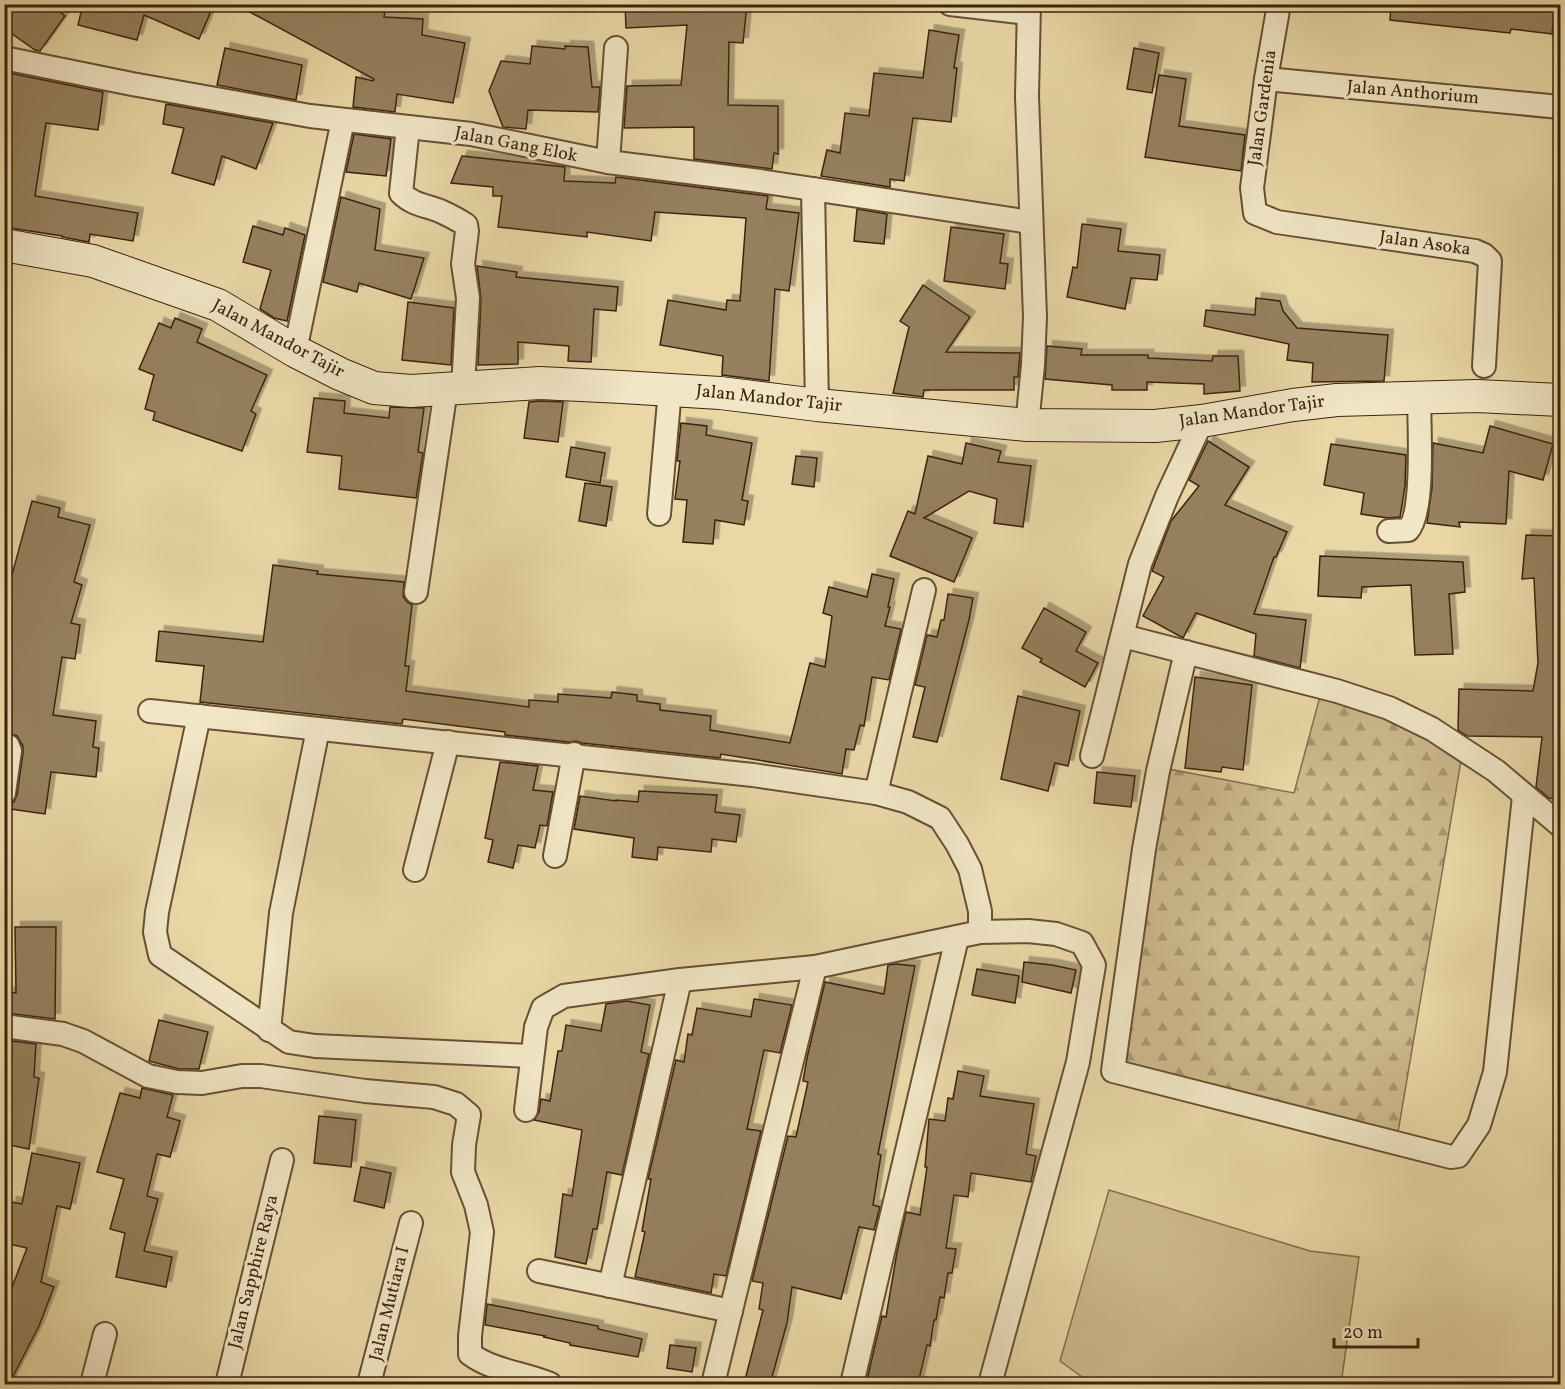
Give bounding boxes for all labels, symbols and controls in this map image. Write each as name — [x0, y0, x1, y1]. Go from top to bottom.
street label: Jalan Gardenia — [1242, 48, 1284, 168]
street label: Jalan Anthorium — [1346, 75, 1480, 111]
street label: Jalan Gang Elok — [452, 121, 580, 169]
street label: Jalan Asoka — [1378, 225, 1472, 263]
street label: Jalan Mandor Tajir — [207, 293, 349, 385]
street label: Jalan Mandor Tajir — [695, 379, 844, 419]
street label: Jalan Mandor Tajir — [1178, 389, 1327, 435]
street label: Jalan Sapphire Raya — [223, 1192, 285, 1352]
street label: Jalan Mutiara I — [364, 1244, 416, 1364]
scale bar — [1334, 1311, 1418, 1349]
text: 20 m — [1343, 1321, 1383, 1346]

